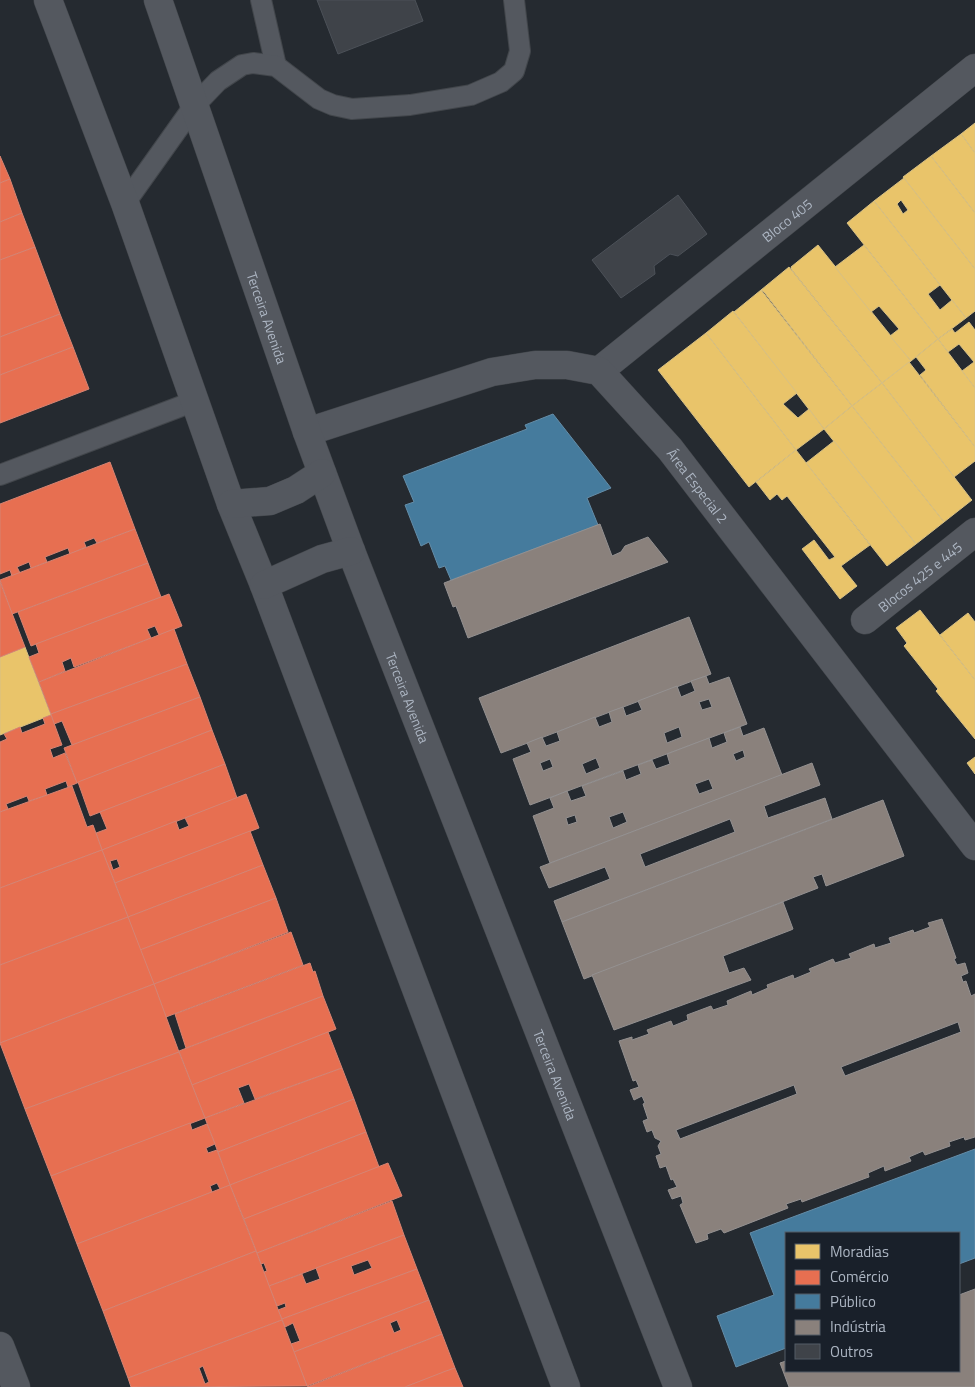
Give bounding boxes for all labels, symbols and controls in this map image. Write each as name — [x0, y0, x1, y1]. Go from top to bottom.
street label: Bloco 405 — [757, 193, 816, 247]
street label: Terceira Avenida — [242, 269, 293, 366]
street label: Área Especial 2 — [662, 444, 734, 527]
street label: Blocos 425 e 445 — [873, 536, 966, 617]
street label: Terceira Avenida — [381, 649, 435, 746]
street label: Terceira Avenida — [529, 1026, 583, 1123]
legend — [785, 1232, 960, 1372]
text: Moradias — [830, 1240, 889, 1263]
text: Comércio — [830, 1265, 889, 1288]
text: Público — [830, 1290, 876, 1313]
text: Indústria — [830, 1315, 886, 1338]
text: Outros — [830, 1340, 873, 1363]

